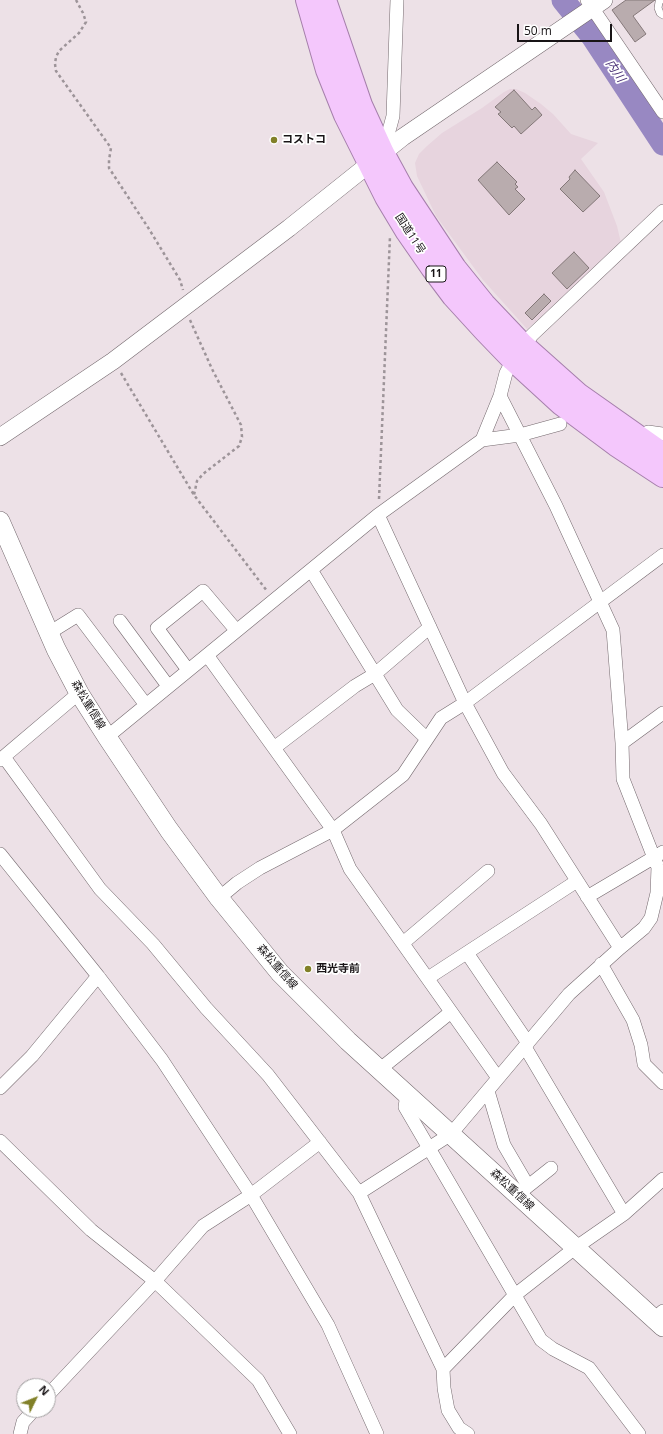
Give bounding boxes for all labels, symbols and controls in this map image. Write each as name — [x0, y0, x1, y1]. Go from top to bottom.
scale bar — [519, 16, 614, 42]
text: 50 m — [524, 22, 552, 39]
water label: 内川 — [602, 57, 628, 85]
place label: コストコ — [282, 133, 326, 147]
marker: コストコ — [269, 135, 279, 145]
street label: 国道11号 — [392, 211, 428, 257]
road number: 11 — [426, 266, 446, 282]
street label: 森松重信線 — [68, 678, 108, 732]
street label: 森松重信線 — [254, 942, 300, 992]
place label: 西光寺前 — [316, 962, 360, 976]
marker: 西光寺前 — [303, 964, 313, 974]
street label: 森松重信線 — [487, 1166, 537, 1214]
north arrow — [16, 1378, 56, 1418]
text: N — [36, 1382, 53, 1399]

